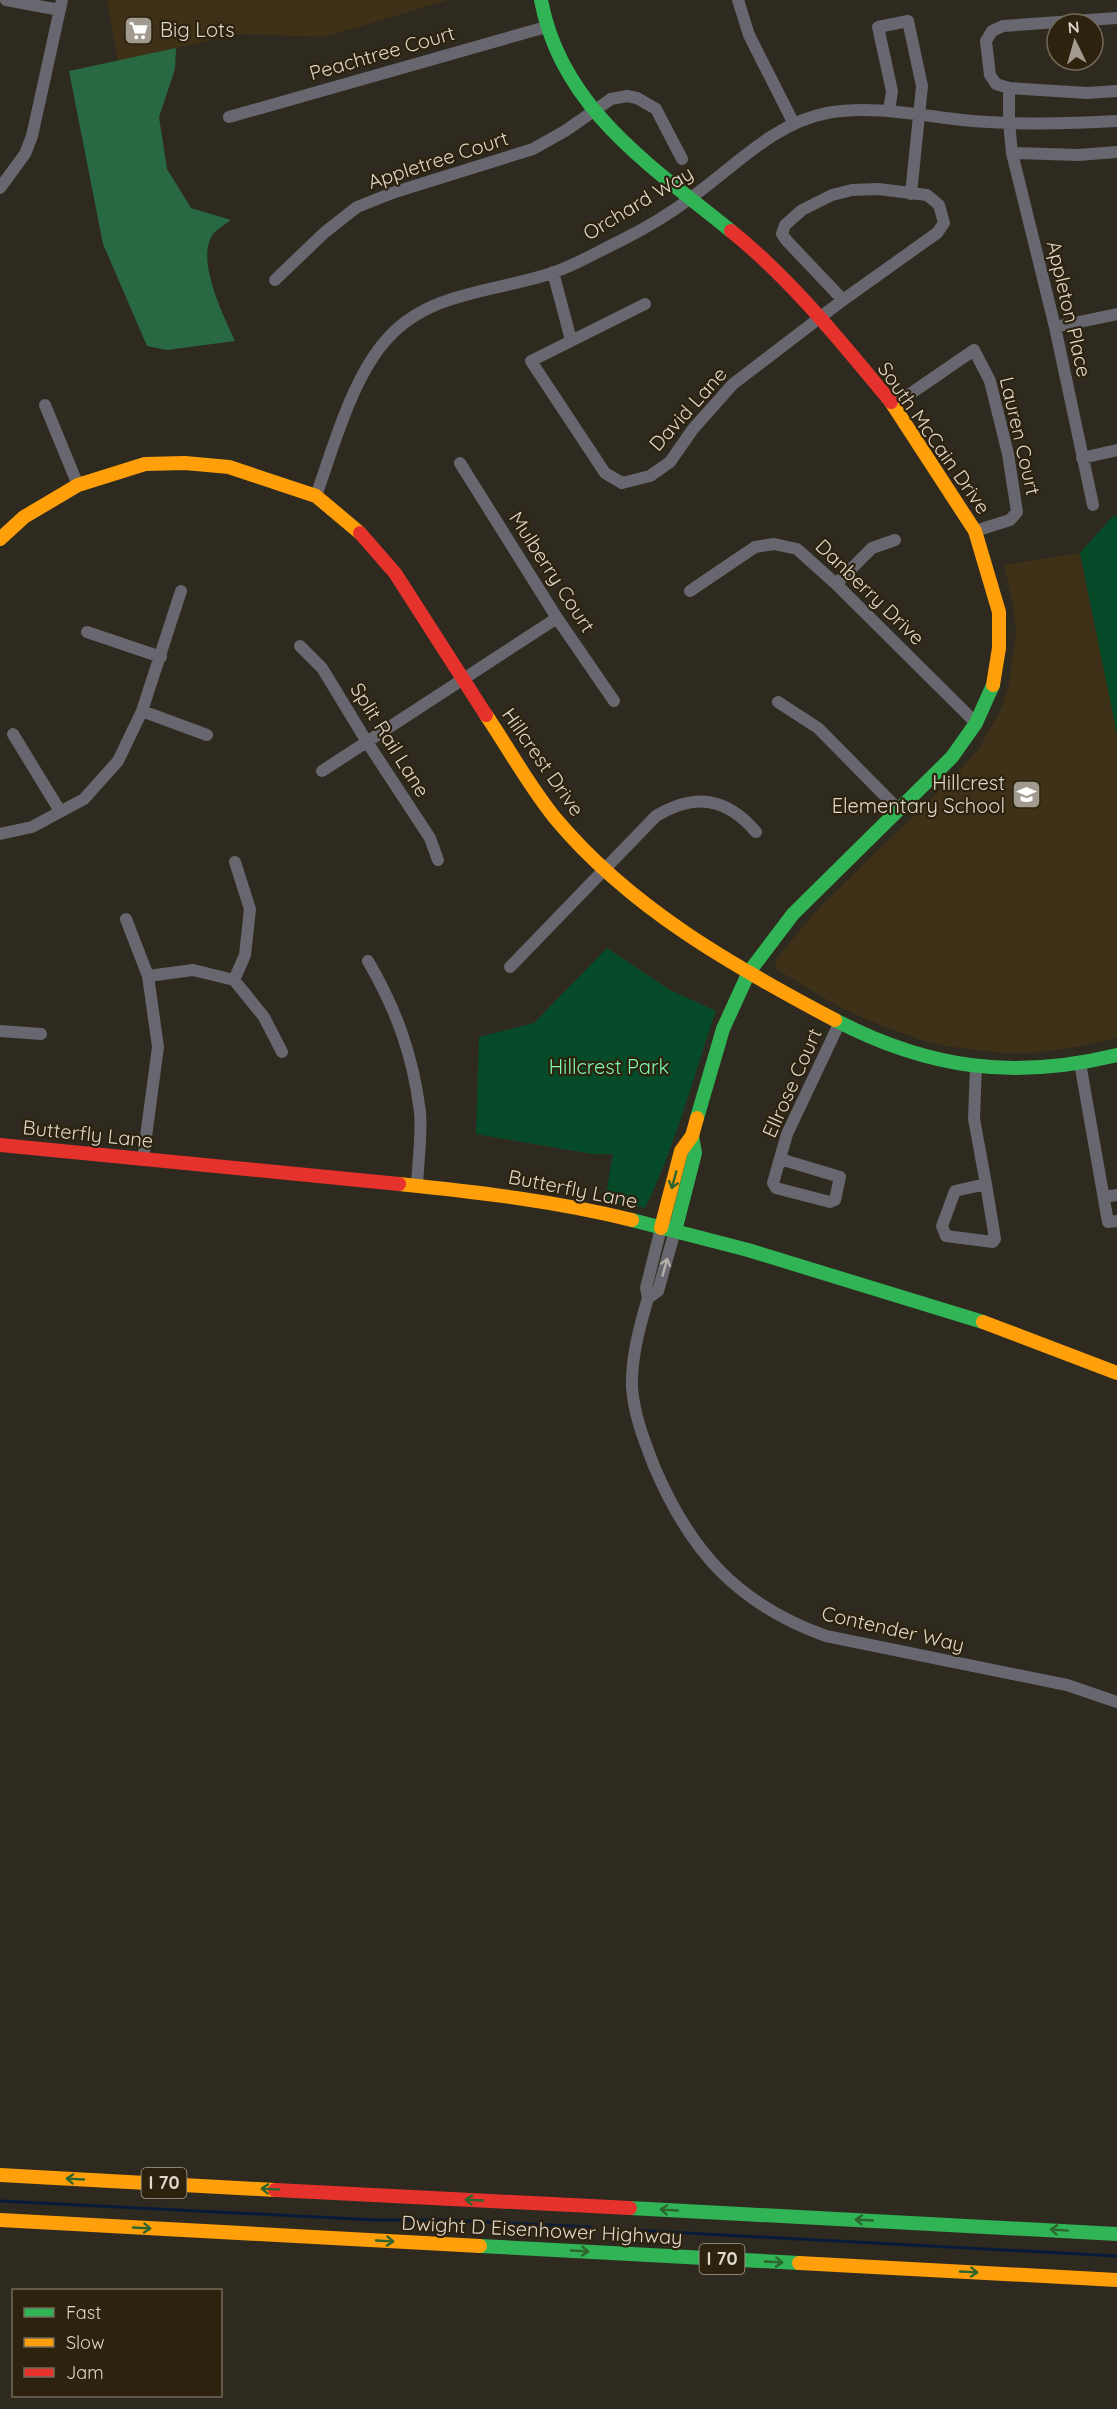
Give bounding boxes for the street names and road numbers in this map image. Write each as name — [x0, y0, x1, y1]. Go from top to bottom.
street label: Peachtree Court — [306, 20, 458, 85]
street label: Appletree Court — [365, 125, 511, 194]
street label: Orchard Way — [578, 160, 697, 245]
street label: Appleton Place — [1042, 238, 1097, 379]
street label: South McCain Drive — [873, 357, 996, 519]
street label: David Lane — [643, 362, 732, 456]
street label: Lauren Court — [995, 374, 1046, 498]
street label: Mulberry Court — [504, 507, 601, 637]
street label: Danberry Drive — [811, 533, 930, 650]
street label: Split Rail Lane — [345, 678, 435, 802]
street label: Hillcrest Drive — [497, 703, 590, 821]
street label: Ellrose Court — [756, 1024, 827, 1141]
street label: Butterfly Lane — [22, 1114, 155, 1153]
street label: Butterfly Lane — [506, 1164, 640, 1213]
street label: Contender Way — [819, 1600, 967, 1657]
road number: I 70 — [142, 2168, 186, 2198]
street label: Dwight D Eisenhower Highway — [401, 2210, 683, 2249]
road number: I 70 — [700, 2244, 744, 2274]

